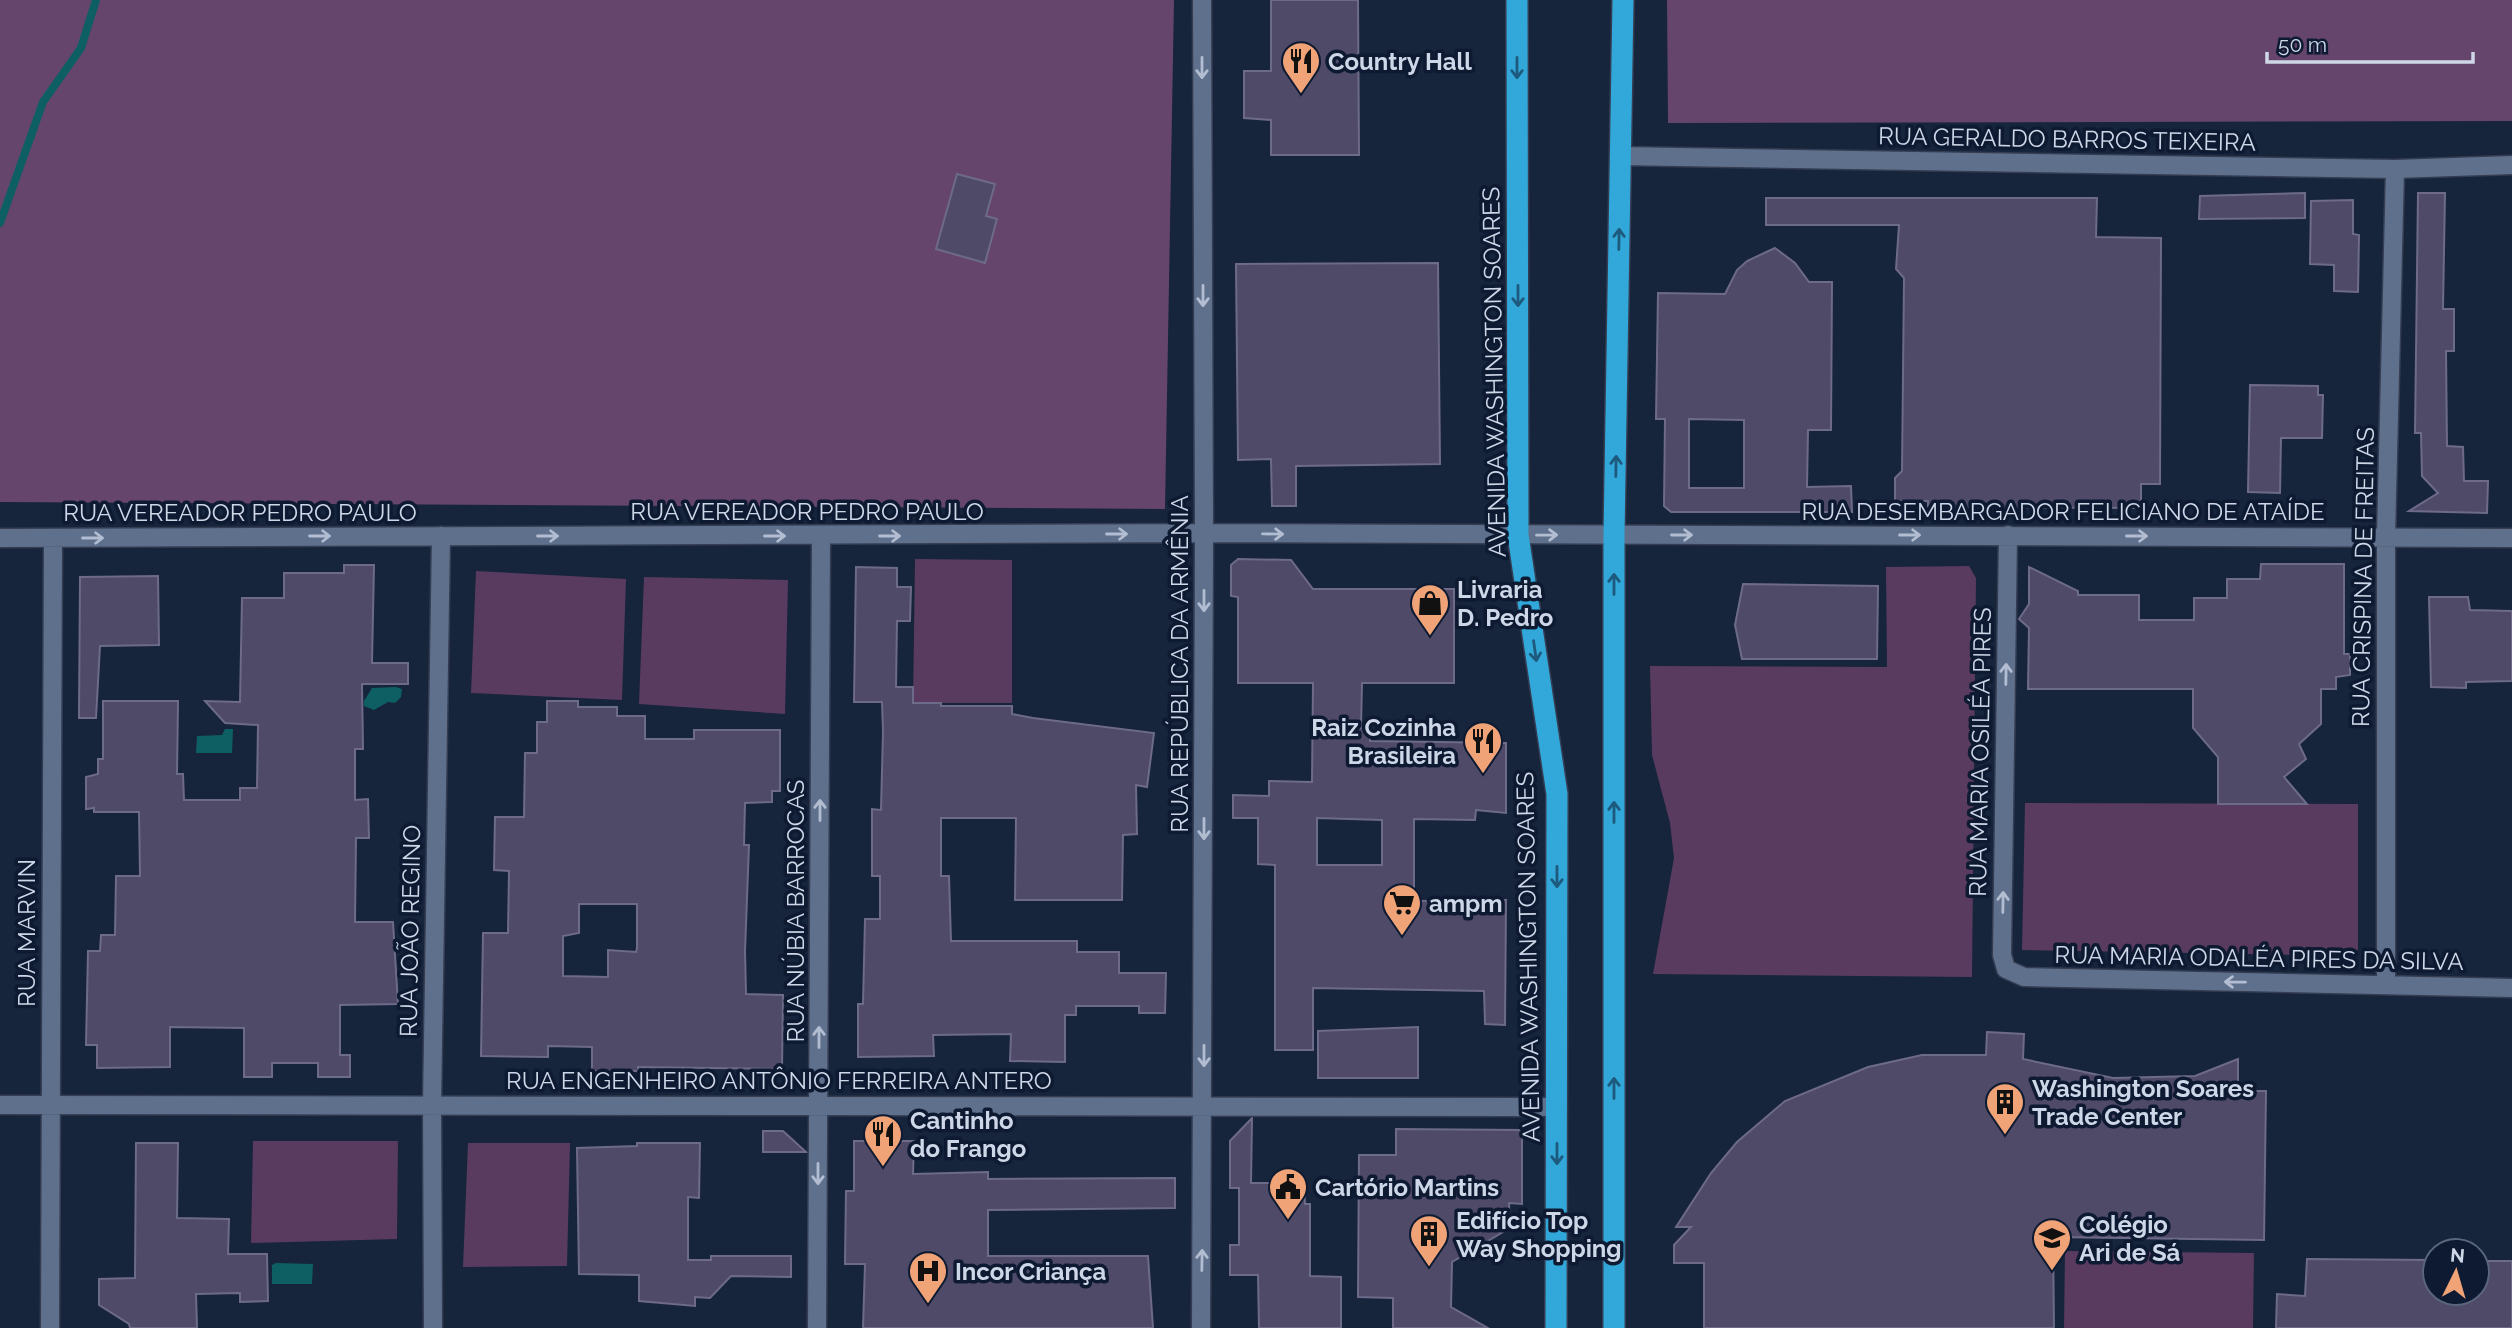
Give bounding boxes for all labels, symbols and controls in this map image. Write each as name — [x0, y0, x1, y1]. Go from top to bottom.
scale bar — [2267, 21, 2474, 65]
text: 50 m — [2278, 32, 2327, 57]
restaurant icon: Country Hall — [1280, 40, 1322, 95]
place label: Country Hall — [1328, 47, 1472, 76]
one-way arrow — [1195, 56, 1209, 79]
one-way arrow — [1510, 56, 1524, 79]
street label: RUA GERALDO BARROS TEIXEIRA — [1878, 121, 2256, 157]
street label: AVENIDA WASHINGTON SOARES — [1476, 187, 1512, 557]
one-way arrow — [1612, 228, 1626, 251]
one-way arrow — [1196, 284, 1210, 307]
one-way arrow — [1511, 284, 1525, 307]
street label: RUA CRISPINA DE FREITAS — [2346, 427, 2380, 727]
one-way arrow — [1609, 455, 1622, 478]
street label: RUA REPÚBLICA DA ARMÊNIA — [1165, 495, 1194, 833]
street label: RUA VEREADOR PEDRO PAULO — [630, 497, 984, 526]
street label: RUA DESEMBARGADOR FELICIANO DE ATAÍDE — [1801, 497, 2325, 526]
street label: RUA VEREADOR PEDRO PAULO — [63, 498, 417, 527]
one-way arrow — [1105, 527, 1128, 541]
one-way arrow — [1261, 527, 1284, 541]
one-way arrow — [1535, 528, 1558, 542]
one-way arrow — [1670, 528, 1693, 542]
one-way arrow — [1898, 528, 1921, 542]
one-way arrow — [308, 529, 331, 543]
one-way arrow — [536, 529, 559, 543]
one-way arrow — [763, 529, 786, 543]
one-way arrow — [878, 529, 901, 543]
one-way arrow — [2125, 529, 2148, 543]
one-way arrow — [81, 531, 104, 545]
one-way arrow — [1607, 573, 1621, 596]
place label: Livraria D. Pedro — [1457, 575, 1553, 632]
shop icon: Livraria D. Pedro — [1409, 582, 1451, 637]
one-way arrow — [1197, 590, 1211, 613]
street label: RUA MARIA OSILÉA PIRES — [1963, 607, 1997, 897]
one-way arrow — [1529, 639, 1542, 662]
one-way arrow — [1999, 663, 2013, 686]
place label: Raiz Cozinha Brasileira — [1311, 713, 1456, 770]
restaurant icon: Raiz Cozinha Brasileira — [1462, 720, 1504, 775]
street label: AVENIDA WASHINGTON SOARES — [1510, 772, 1546, 1142]
street label: RUA NÚBIA BARROCAS — [781, 780, 810, 1042]
one-way arrow — [813, 798, 827, 821]
one-way arrow — [1607, 801, 1621, 824]
one-way arrow — [1197, 817, 1211, 840]
street label: RUA JOÃO REGINO — [394, 825, 426, 1037]
street label: RUA MARVIN — [12, 859, 41, 1007]
one-way arrow — [1550, 865, 1564, 888]
supermarket icon: ampm — [1381, 882, 1423, 937]
place label: ampm — [1429, 889, 1503, 918]
one-way arrow — [1996, 890, 2010, 913]
street label: RUA MARIA ODALÉA PIRES DA SILVA — [2054, 940, 2464, 976]
one-way arrow — [2224, 975, 2247, 989]
one-way arrow — [812, 1026, 826, 1049]
one-way arrow — [1197, 1045, 1211, 1068]
street label: RUA ENGENHEIRO ANTÔNIO FERREIRA ANTERO — [506, 1066, 1052, 1095]
place label: Washington Soares Trade Center — [2032, 1074, 2254, 1131]
one-way arrow — [1607, 1077, 1621, 1100]
building icon: Washington Soares Trade Center — [1984, 1081, 2026, 1136]
place label: Cantinho do Frango — [910, 1106, 1026, 1163]
restaurant icon: Cantinho do Frango — [862, 1113, 904, 1168]
one-way arrow — [1550, 1142, 1564, 1165]
one-way arrow — [811, 1162, 825, 1185]
public building icon: Cartório Martins — [1267, 1166, 1309, 1221]
place label: Cartório Martins — [1315, 1173, 1499, 1202]
place label: Edifício Top Way Shopping — [1456, 1206, 1622, 1263]
place label: Colégio Ari de Sá — [2079, 1210, 2181, 1267]
building icon: Edifício Top Way Shopping — [1408, 1213, 1450, 1268]
school or university icon: Colégio Ari de Sá — [2031, 1217, 2073, 1272]
north arrow — [2421, 1237, 2491, 1307]
text: N — [2449, 1243, 2466, 1267]
one-way arrow — [1195, 1249, 1209, 1272]
hospital icon: Incor Criança — [907, 1250, 949, 1305]
place label: Incor Criança — [955, 1257, 1107, 1286]

